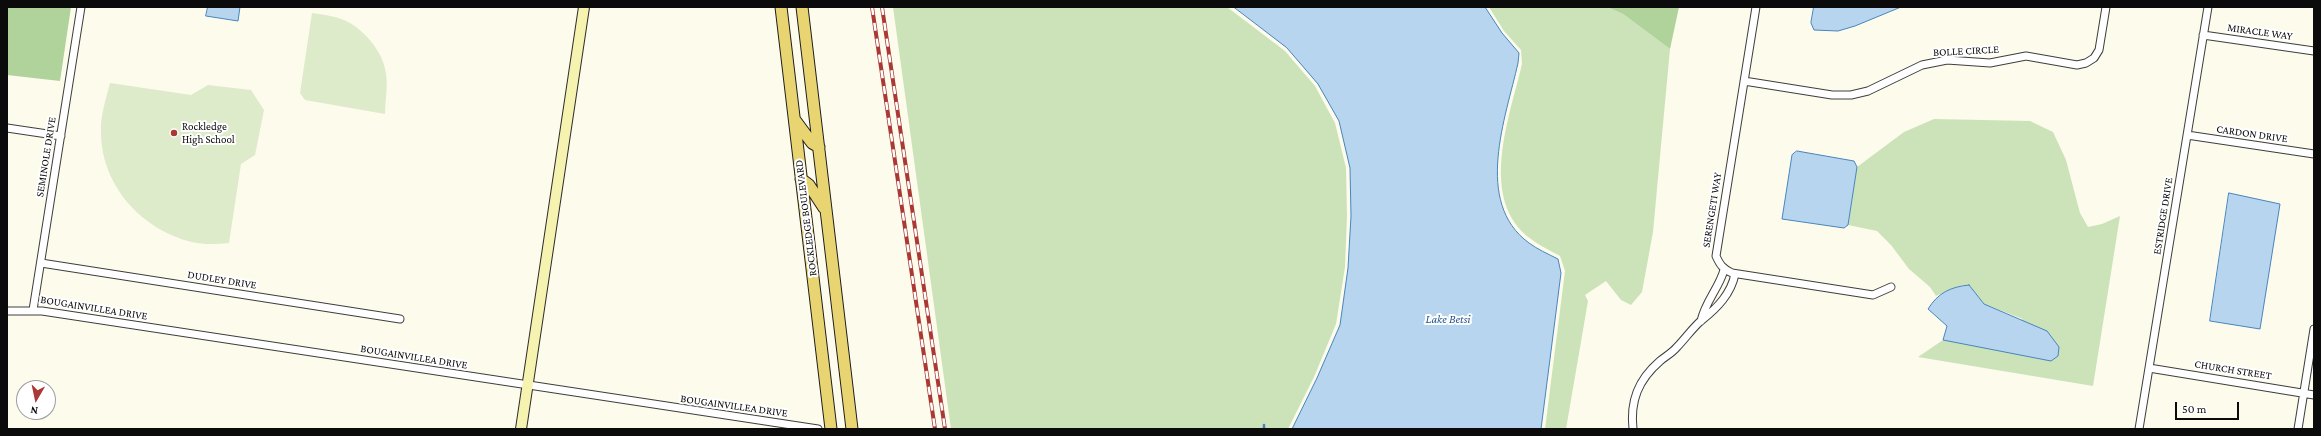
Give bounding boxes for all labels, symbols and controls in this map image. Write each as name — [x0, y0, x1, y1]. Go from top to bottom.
street label: MIRACLE WAY — [2227, 21, 2293, 43]
street label: BOLLE CIRCLE — [1933, 43, 1999, 59]
street label: SEMINOLE DRIVE — [33, 116, 59, 198]
place label: Rockledge High School — [182, 120, 235, 146]
street label: CARDON DRIVE — [2216, 122, 2288, 146]
marker: Rockledge High School — [169, 128, 179, 138]
street label: ROCKLEDGE BOULEVARD — [792, 159, 820, 277]
street label: SERENGETI WAY — [1700, 171, 1724, 249]
street label: ESTRIDGE DRIVE — [2150, 177, 2176, 255]
street label: DUDLEY DRIVE — [186, 268, 258, 292]
street label: BOUGAINVILLEA DRIVE — [40, 293, 148, 323]
water label: Lake Betsi — [1425, 312, 1471, 326]
street label: BOUGAINVILLEA DRIVE — [360, 342, 468, 372]
street label: CHURCH STREET — [2194, 357, 2272, 383]
north arrow — [16, 380, 56, 420]
street label: BOUGAINVILLEA DRIVE — [680, 392, 788, 420]
scale bar — [2177, 394, 2241, 420]
text: 50 m — [2182, 402, 2206, 416]
text: N — [30, 404, 39, 417]

